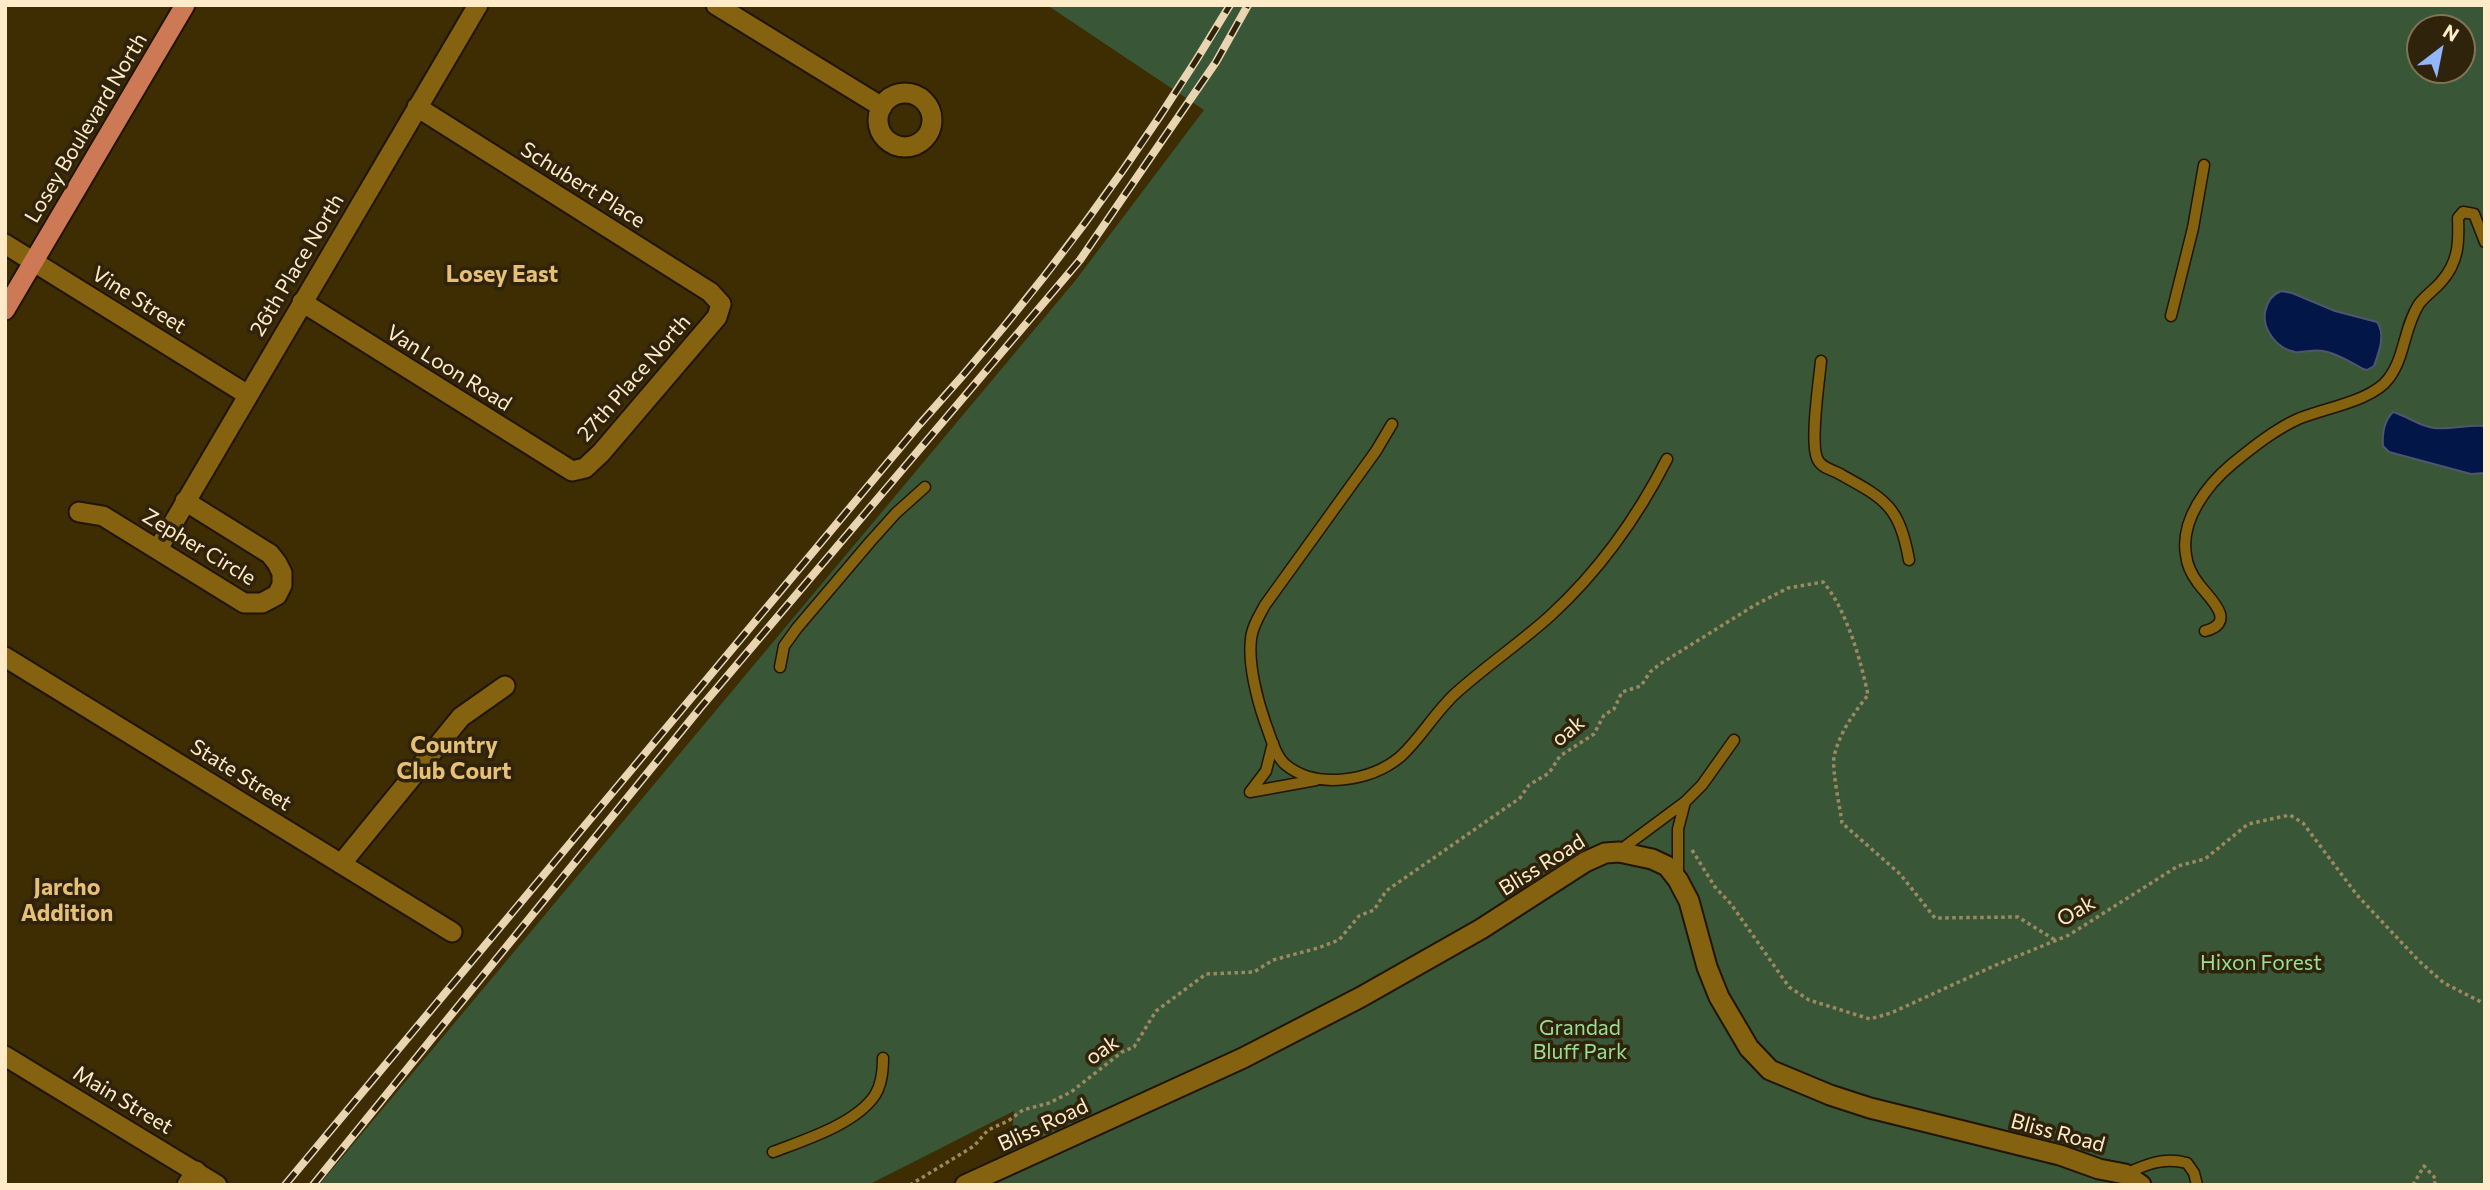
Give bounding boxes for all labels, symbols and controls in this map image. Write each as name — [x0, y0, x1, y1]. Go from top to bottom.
north arrow — [2406, 14, 2476, 84]
text: N — [2439, 19, 2463, 46]
street label: Losey Boulevard North — [19, 29, 153, 227]
street label: Schubert Place — [516, 137, 650, 233]
street label: 26th Place North — [245, 189, 349, 341]
district label: Losey East — [446, 260, 558, 288]
street label: Vine Street — [87, 261, 191, 339]
street label: 27th Place North — [572, 309, 696, 447]
street label: Van Loon Road — [382, 320, 516, 416]
street label: Zepher Circle — [138, 503, 260, 591]
street label: oak — [1547, 710, 1589, 752]
district label: Country Club Court — [397, 731, 511, 785]
street label: State Street — [186, 734, 296, 816]
street label: Bliss Road — [1494, 829, 1590, 901]
district label: Jarcho Addition — [21, 873, 113, 927]
street label: Oak — [2053, 890, 2099, 932]
park label: Hixon Forest — [2200, 950, 2322, 976]
park label: Grandad Bluff Park — [1533, 1015, 1627, 1065]
street label: oak — [1080, 1030, 1124, 1070]
street label: Main Street — [69, 1060, 177, 1140]
street label: Bliss Road — [994, 1093, 1092, 1157]
street label: Bliss Road — [2008, 1108, 2108, 1158]

